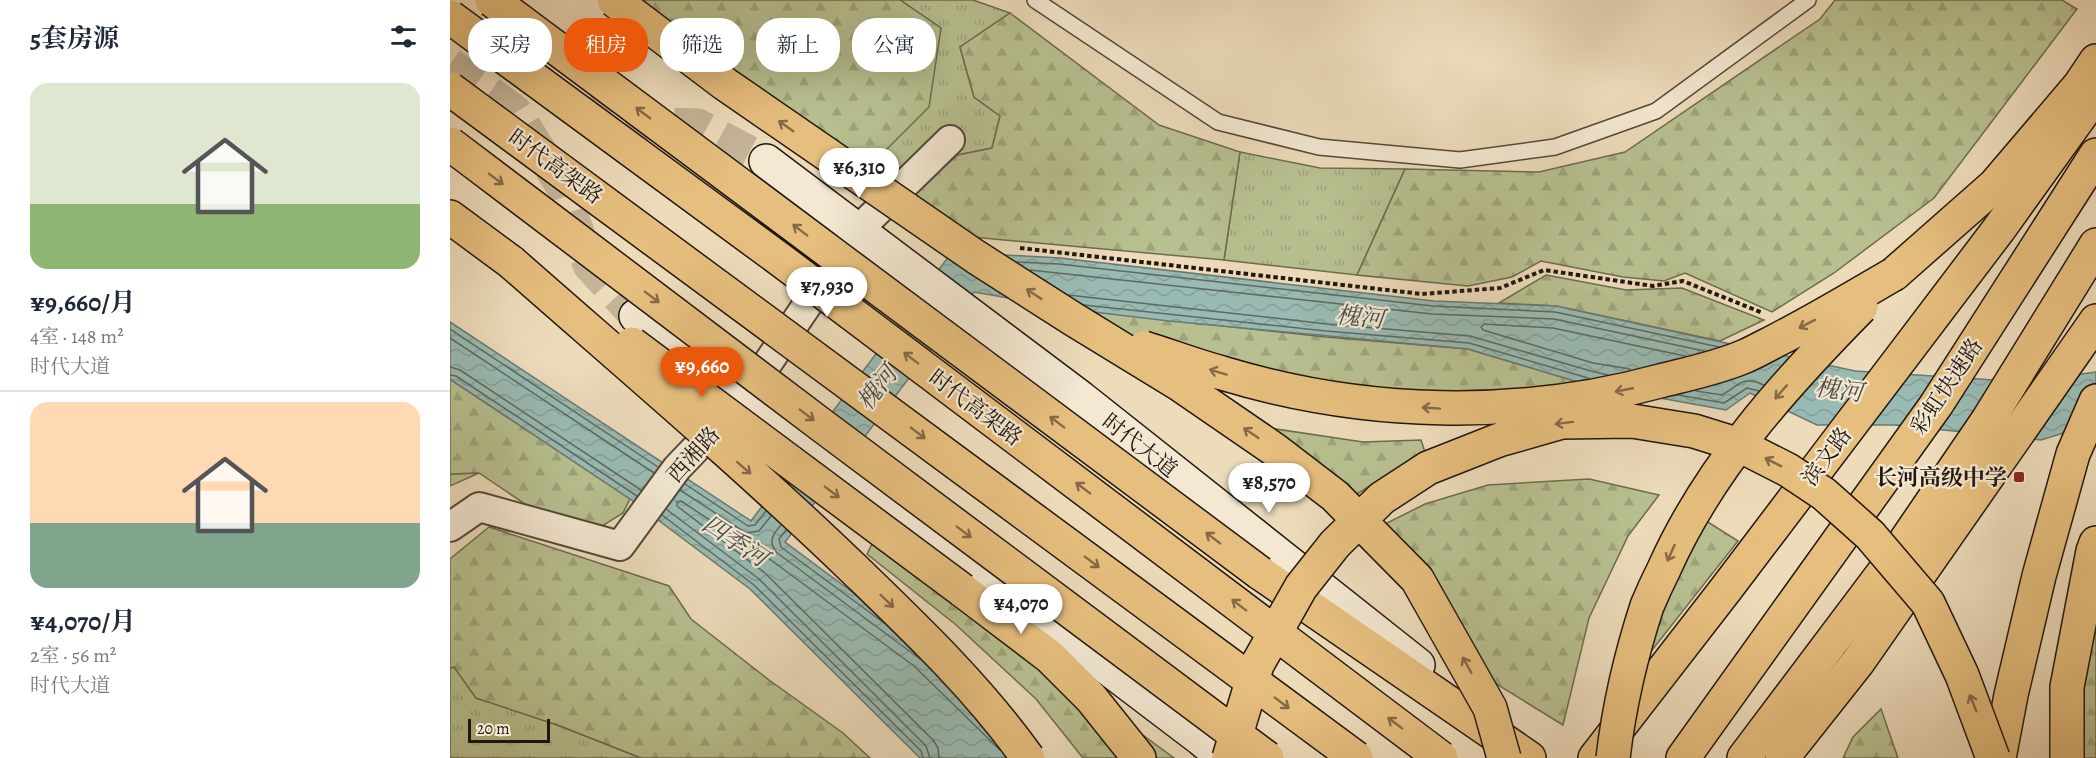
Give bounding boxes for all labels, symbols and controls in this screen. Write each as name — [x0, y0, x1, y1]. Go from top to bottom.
chip: 买房 — [468, 18, 552, 72]
chip: 租房 — [564, 18, 648, 72]
chip: 筛选 — [660, 18, 744, 72]
chip: 新上 — [756, 18, 840, 72]
chip: 公寓 — [852, 18, 936, 72]
icon: filters — [387, 20, 420, 53]
text: 5套房源 — [30, 21, 119, 56]
one-way arrow — [636, 107, 652, 119]
one-way arrow — [778, 120, 794, 132]
icon: home — [171, 122, 279, 230]
street label: 时代高架路 — [502, 122, 609, 211]
pin: ¥6,310 — [810, 148, 908, 199]
text: ¥6,310 — [833, 154, 885, 181]
one-way arrow — [488, 173, 504, 186]
one-way arrow — [792, 223, 808, 236]
pin: ¥7,930 — [778, 267, 876, 318]
text: ¥7,930 — [800, 273, 854, 300]
text: ¥9,660/月 — [30, 285, 136, 320]
one-way arrow — [1026, 288, 1043, 300]
one-way arrow — [643, 291, 659, 304]
water label: 槐河 — [1334, 299, 1390, 336]
one-way arrow — [1798, 319, 1816, 331]
text: 4室 · 148 m² — [30, 323, 124, 350]
street label: 彩虹快速路 — [1904, 333, 1990, 441]
pin: ¥9,660 — [653, 347, 751, 398]
one-way arrow — [903, 352, 919, 364]
text: 时代大道 — [30, 353, 110, 380]
text: ¥9,660 — [675, 353, 729, 380]
water label: 槐河 — [850, 356, 907, 417]
street label: 时代高架路 — [922, 363, 1028, 453]
one-way arrow — [1209, 366, 1228, 377]
water label: 槐河 — [1813, 371, 1869, 409]
one-way arrow — [1774, 384, 1788, 399]
one-way arrow — [1615, 385, 1635, 396]
one-way arrow — [1421, 402, 1441, 413]
street label: 时代大道 — [1095, 407, 1183, 485]
one-way arrow — [799, 409, 815, 421]
one-way arrow — [1049, 415, 1065, 428]
one-way arrow — [1555, 418, 1574, 429]
street label: 西湘路 — [661, 420, 727, 489]
street label: 滨文路 — [1795, 421, 1859, 492]
one-way arrow — [910, 427, 926, 440]
one-way arrow — [1243, 427, 1260, 439]
icon: home — [171, 441, 279, 549]
one-way arrow — [1765, 456, 1782, 468]
one-way arrow — [736, 461, 751, 475]
pin: ¥8,570 — [1220, 463, 1318, 514]
place label: 长河高级中学 — [1875, 463, 2007, 493]
text: ¥8,570 — [1242, 469, 1296, 496]
marker: 长河高级中学 — [2012, 470, 2026, 484]
one-way arrow — [1075, 482, 1091, 495]
one-way arrow — [823, 486, 839, 499]
water label: 四季河 — [696, 508, 777, 576]
one-way arrow — [955, 525, 971, 538]
one-way arrow — [1205, 532, 1221, 545]
one-way arrow — [1665, 543, 1676, 561]
one-way arrow — [1083, 556, 1099, 568]
pin: ¥4,070 — [972, 584, 1070, 635]
text: ¥4,070 — [994, 590, 1048, 617]
one-way arrow — [879, 593, 894, 608]
one-way arrow — [1231, 599, 1247, 612]
text: ¥4,070/月 — [30, 604, 136, 639]
text: 2室 · 56 m² — [30, 642, 116, 669]
one-way arrow — [1461, 657, 1472, 675]
text: 时代大道 — [30, 672, 110, 699]
one-way arrow — [1967, 694, 1978, 713]
one-way arrow — [1274, 697, 1290, 710]
scale bar — [468, 716, 550, 744]
one-way arrow — [1387, 716, 1403, 729]
text: 20 m — [477, 718, 510, 740]

